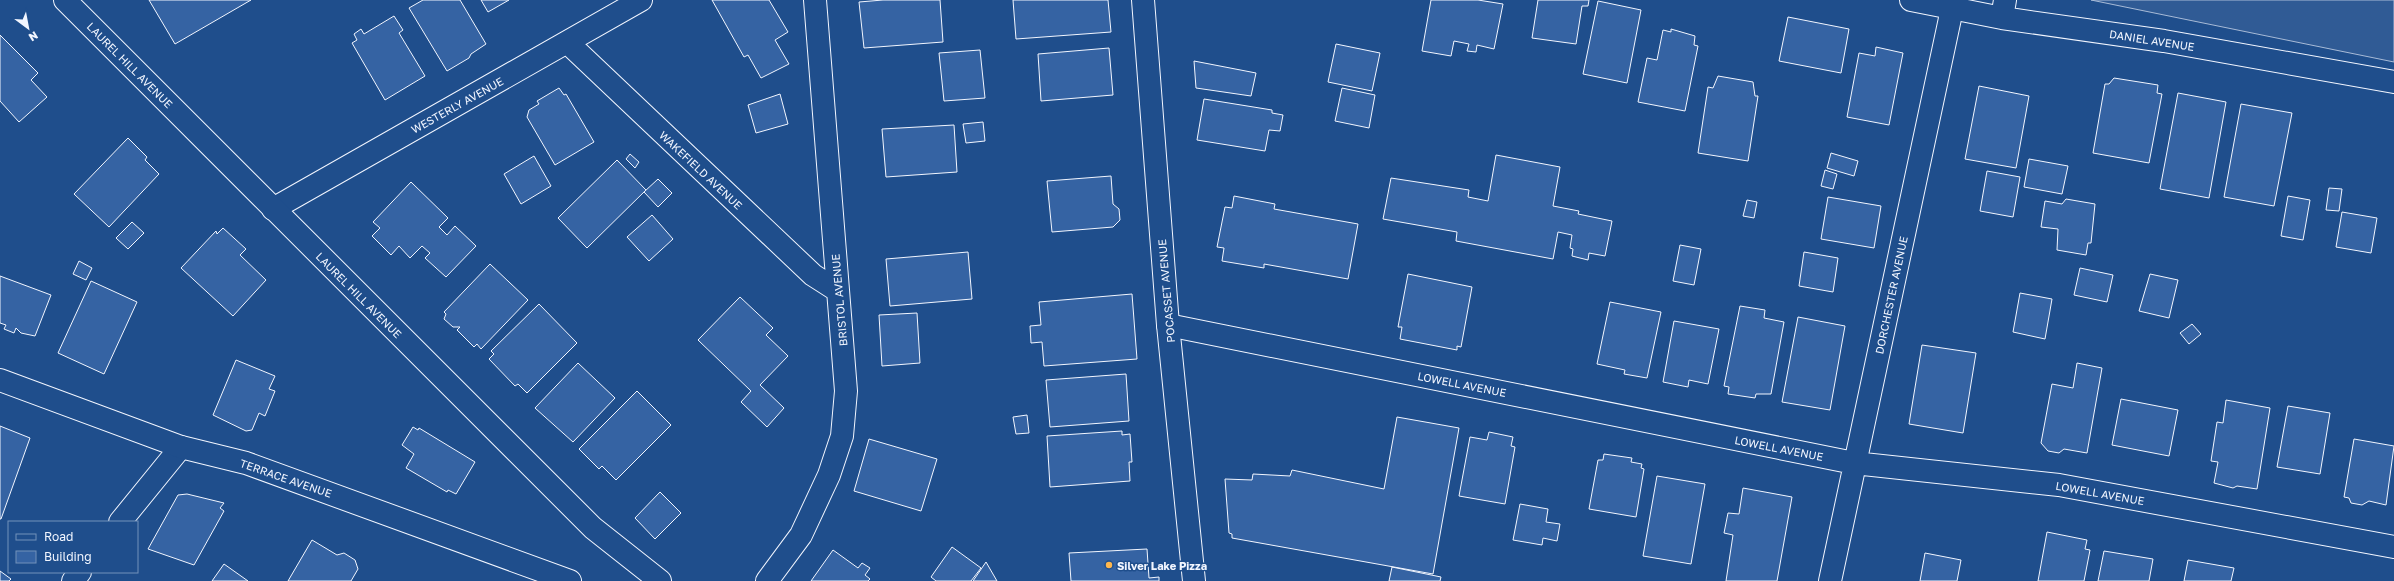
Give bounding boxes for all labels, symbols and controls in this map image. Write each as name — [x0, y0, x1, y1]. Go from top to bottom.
north arrow — [8, 8, 48, 48]
street label: LAUREL HILL AVENUE — [85, 20, 176, 111]
street label: DANIEL AVENUE — [2109, 27, 2196, 53]
text: N — [27, 29, 41, 45]
street label: WESTERLY AVENUE — [409, 74, 506, 136]
street label: WAKEFIELD AVENUE — [657, 128, 745, 212]
street label: DORCHESTER AVENUE — [1872, 235, 1910, 355]
street label: POCASSET AVENUE — [1155, 238, 1177, 343]
street label: LAUREL HILL AVENUE — [314, 250, 405, 341]
street label: BRISTOL AVENUE — [828, 253, 850, 347]
street label: LOWELL AVENUE — [1417, 369, 1508, 399]
street label: LOWELL AVENUE — [1734, 433, 1825, 463]
street label: TERRACE AVENUE — [238, 456, 334, 500]
street label: LOWELL AVENUE — [2055, 479, 2146, 507]
legend — [8, 521, 138, 573]
text: Road — [44, 529, 73, 544]
text: Building — [44, 549, 92, 564]
place label: Silver Lake Pizza — [1117, 559, 1207, 572]
marker: Silver Lake Pizza — [1104, 560, 1114, 570]

